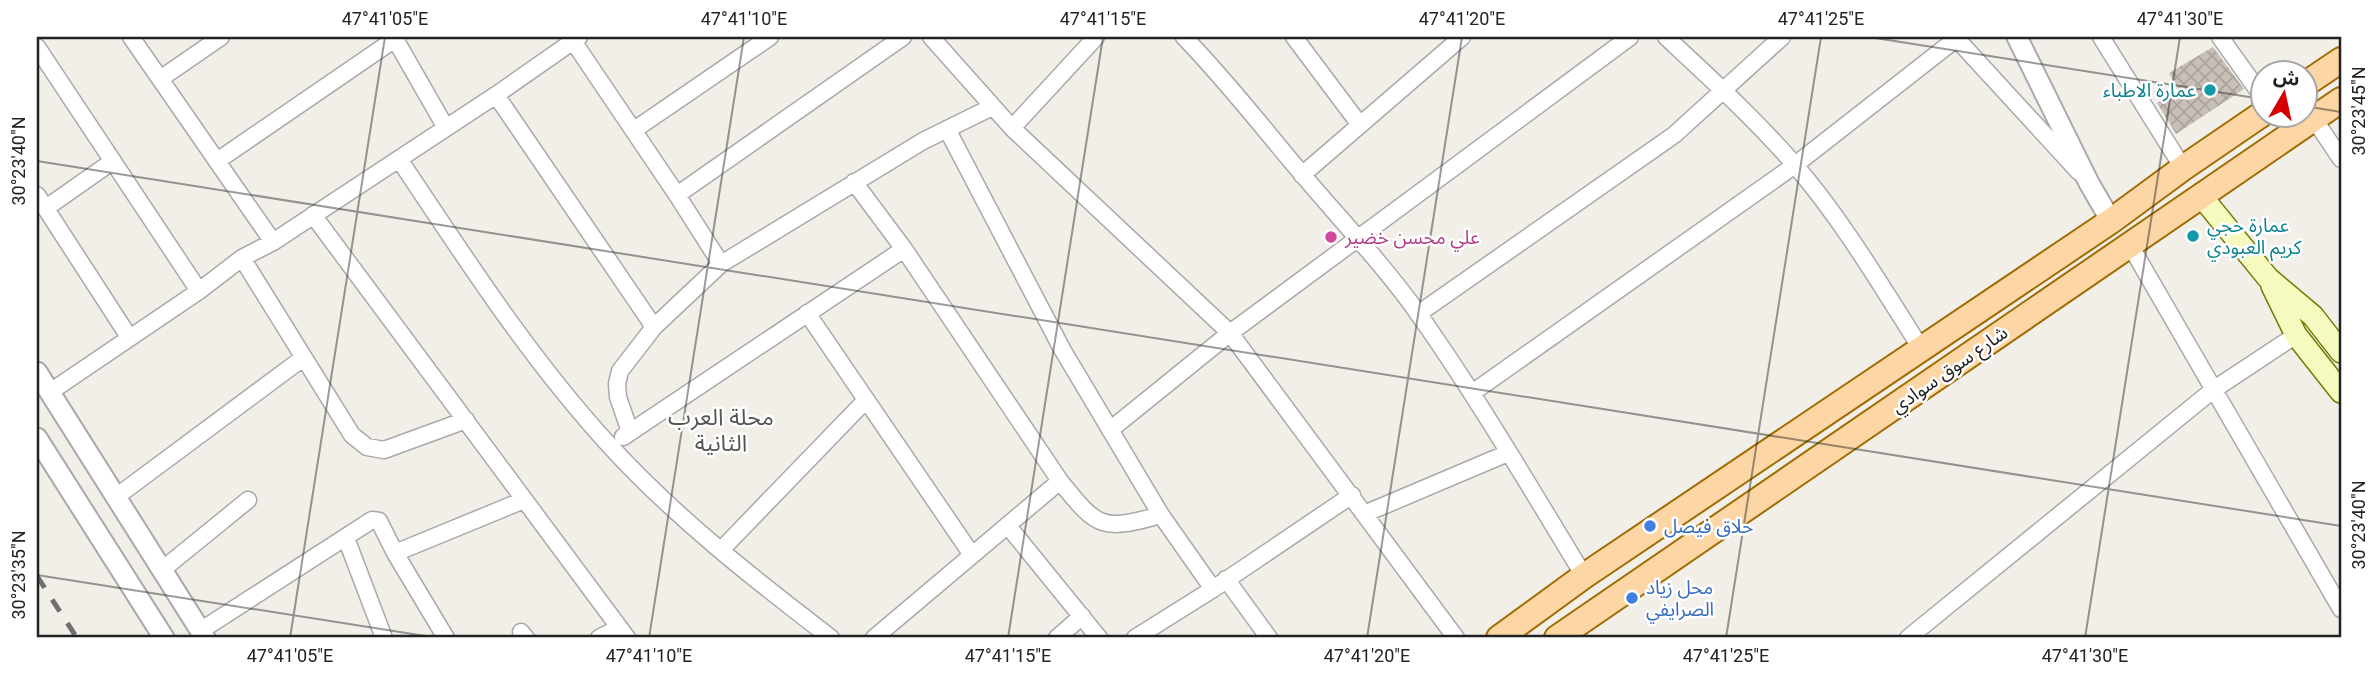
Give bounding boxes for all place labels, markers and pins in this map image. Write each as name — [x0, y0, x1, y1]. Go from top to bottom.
place label: عمارة الاطباء — [2103, 79, 2196, 102]
marker: عمارة الاطباء — [2202, 82, 2218, 98]
place label: عمارة حجي كريم العبودي — [2207, 214, 2302, 262]
place label: علي محسن خضير — [1344, 226, 1480, 252]
marker: عمارة حجي كريم العبودي — [2185, 228, 2201, 244]
marker: علي محسن خضير — [1323, 229, 1339, 245]
place label: حلاق فيصل — [1664, 515, 1753, 538]
marker: حلاق فيصل — [1642, 518, 1658, 534]
place label: محل زياد الصرايفي — [1646, 576, 1714, 624]
marker: محل زياد الصرايفي — [1624, 590, 1640, 606]

